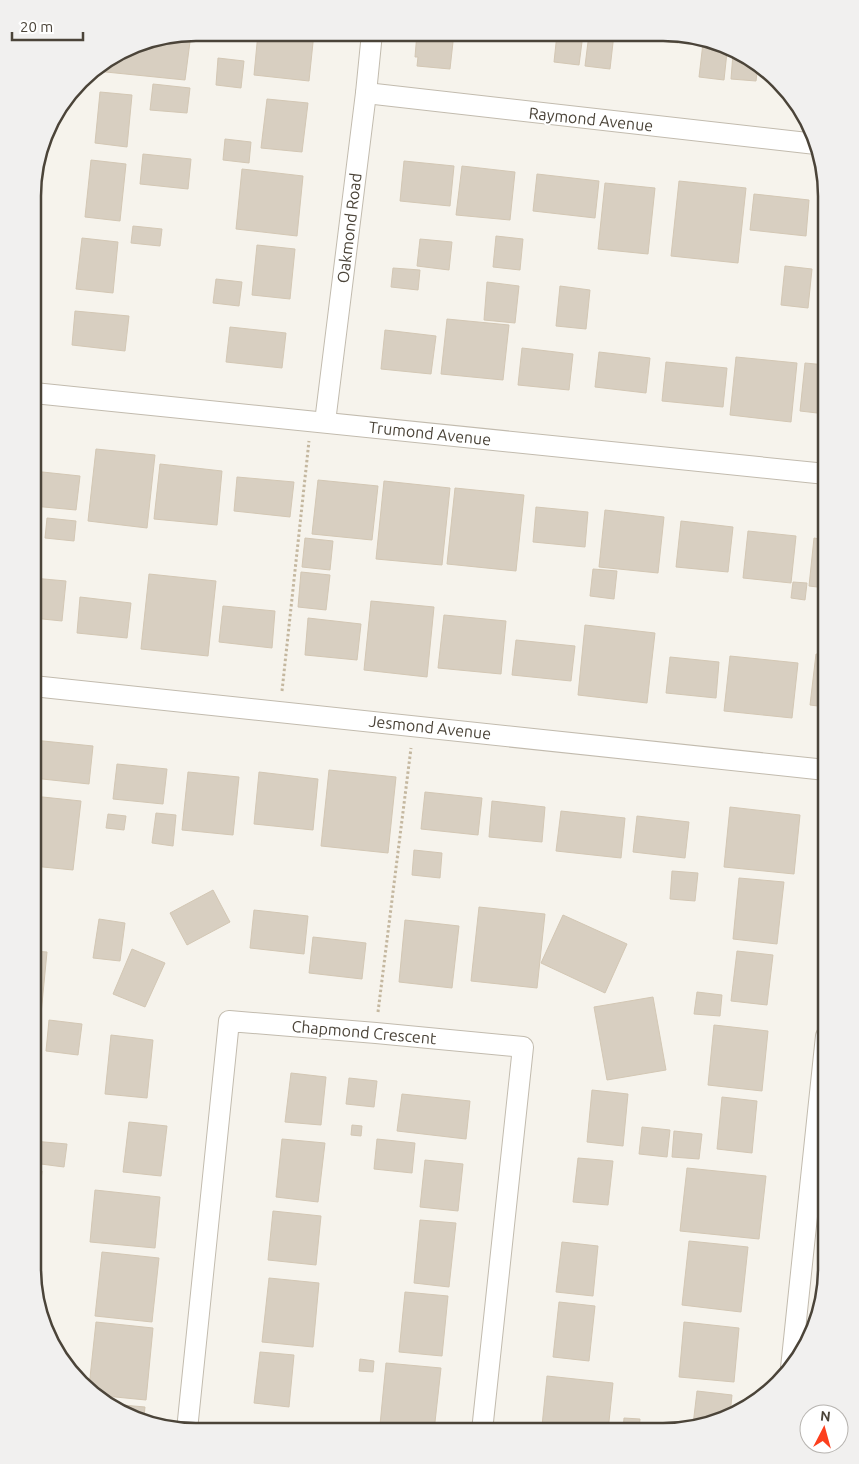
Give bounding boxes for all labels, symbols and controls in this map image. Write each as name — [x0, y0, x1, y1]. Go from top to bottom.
scale bar — [12, 10, 84, 42]
text: 20 m — [20, 18, 53, 35]
street label: Raymond Avenue — [528, 104, 654, 134]
street label: Oakmond Road — [333, 172, 365, 284]
street label: Trumond Avenue — [368, 418, 492, 448]
street label: Jesmond Avenue — [368, 712, 492, 742]
street label: Chapmond Crescent — [291, 1017, 438, 1047]
north arrow — [799, 1404, 849, 1454]
text: N — [819, 1408, 831, 1425]

